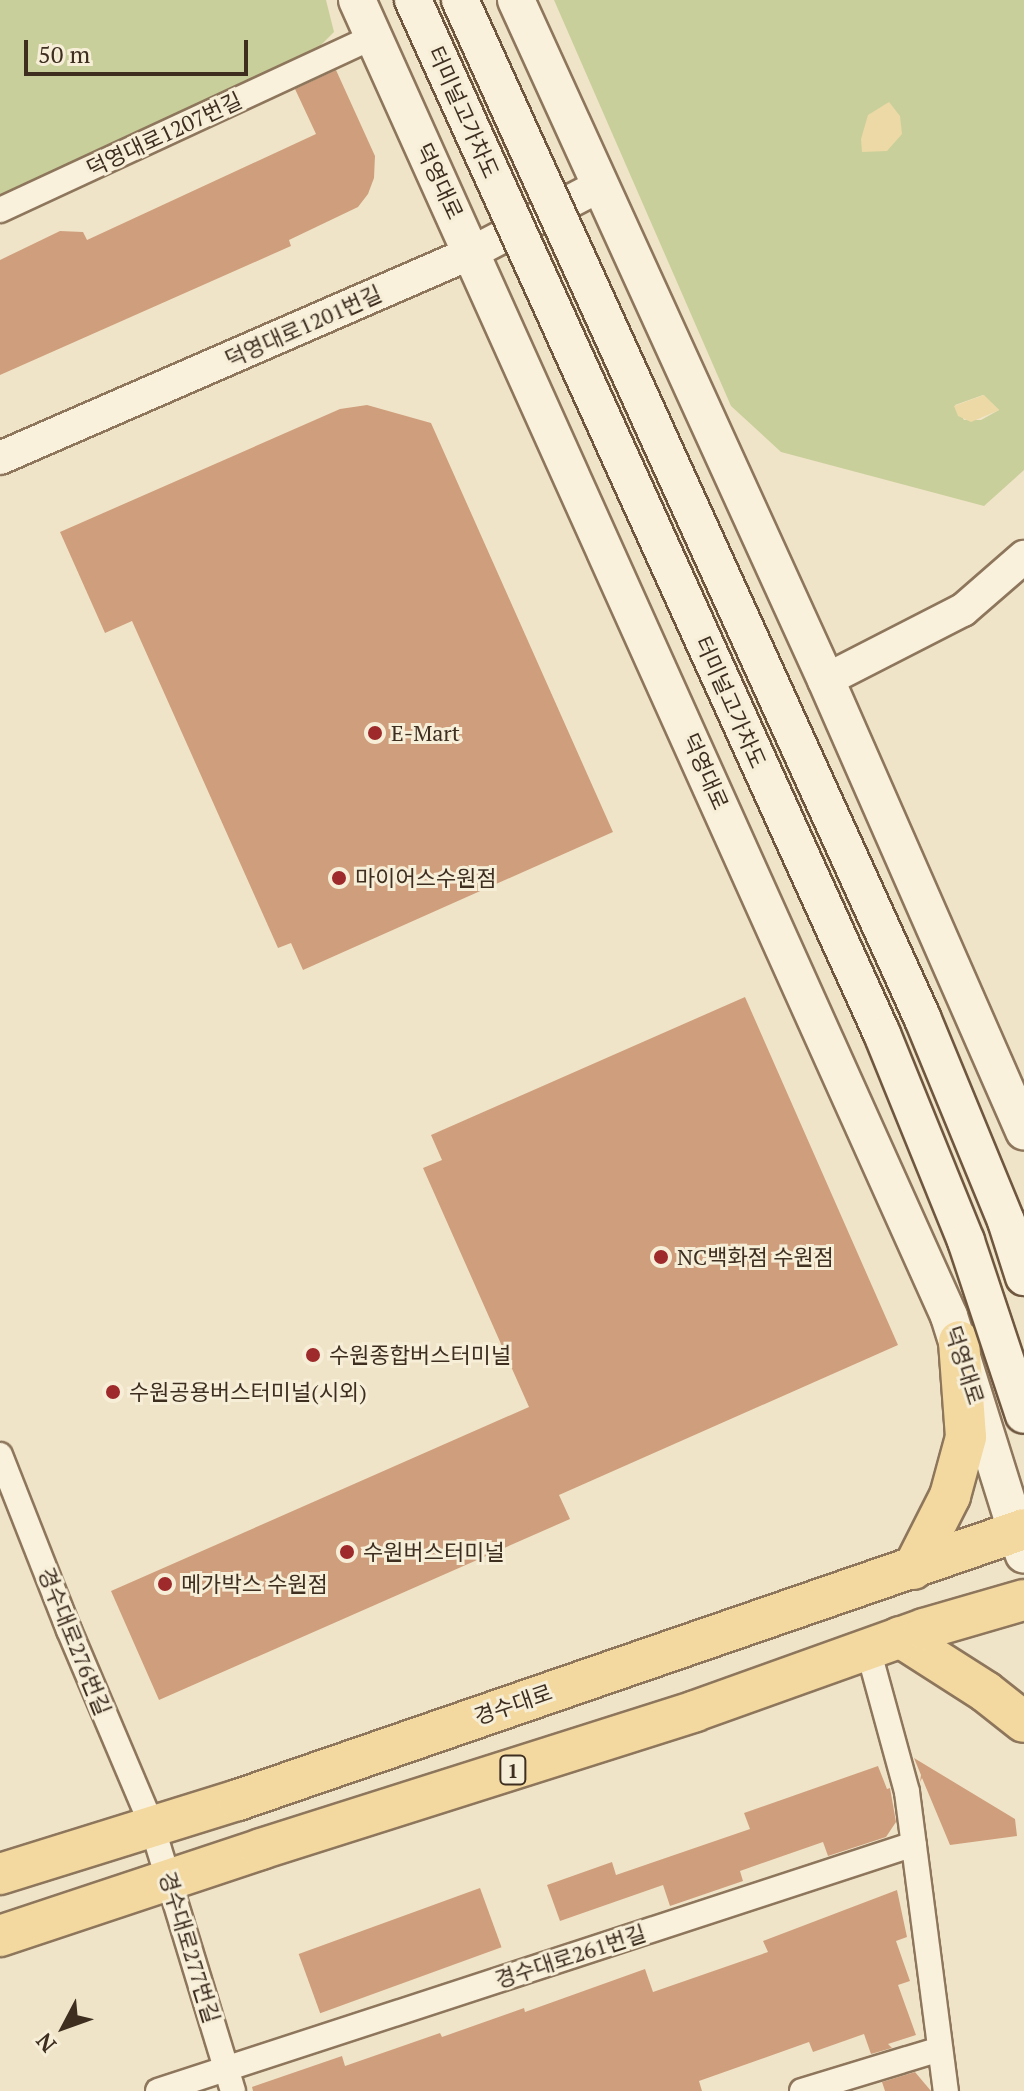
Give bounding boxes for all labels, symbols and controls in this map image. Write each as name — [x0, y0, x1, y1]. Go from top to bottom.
scale bar — [28, 24, 252, 74]
text: 50 m — [38, 38, 90, 70]
street label: 터미널고가차도 — [423, 42, 505, 182]
street label: 덕영대로1207번길 — [82, 86, 246, 182]
street label: 덕영대로 — [411, 139, 469, 223]
street label: 덕영대로1201번길 — [221, 280, 385, 372]
street label: 터미널고가차도 — [690, 632, 772, 772]
place label: E-Mart — [391, 720, 460, 746]
marker: E-Mart — [366, 724, 384, 742]
street label: 덕영대로 — [677, 729, 735, 813]
place label: 마이어스수원점 — [355, 865, 497, 891]
marker: 마이어스수원점 — [330, 869, 348, 887]
place label: NC백화점 수원점 — [677, 1244, 834, 1270]
marker: NC백화점 수원점 — [652, 1248, 670, 1266]
street label: 덕영대로 — [940, 1322, 990, 1408]
place label: 수원종합버스터미널 — [329, 1342, 511, 1368]
marker: 수원종합버스터미널 — [304, 1346, 322, 1364]
place label: 수원공용버스터미널(시외) — [129, 1379, 367, 1405]
marker: 수원공용버스터미널(시외) — [104, 1383, 122, 1401]
place label: 수원버스터미널 — [363, 1539, 505, 1565]
marker: 수원버스터미널 — [338, 1543, 356, 1561]
street label: 경수대로276번길 — [33, 1563, 117, 1719]
place label: 메가박스 수원점 — [181, 1571, 328, 1597]
marker: 메가박스 수원점 — [156, 1575, 174, 1593]
street label: 경수대로 — [470, 1678, 556, 1730]
road number: 1 — [499, 1754, 527, 1786]
street label: 경수대로277번길 — [154, 1868, 226, 2026]
street label: 경수대로261번길 — [491, 1919, 649, 1993]
north arrow — [24, 1987, 104, 2067]
text: N — [29, 2027, 62, 2059]

